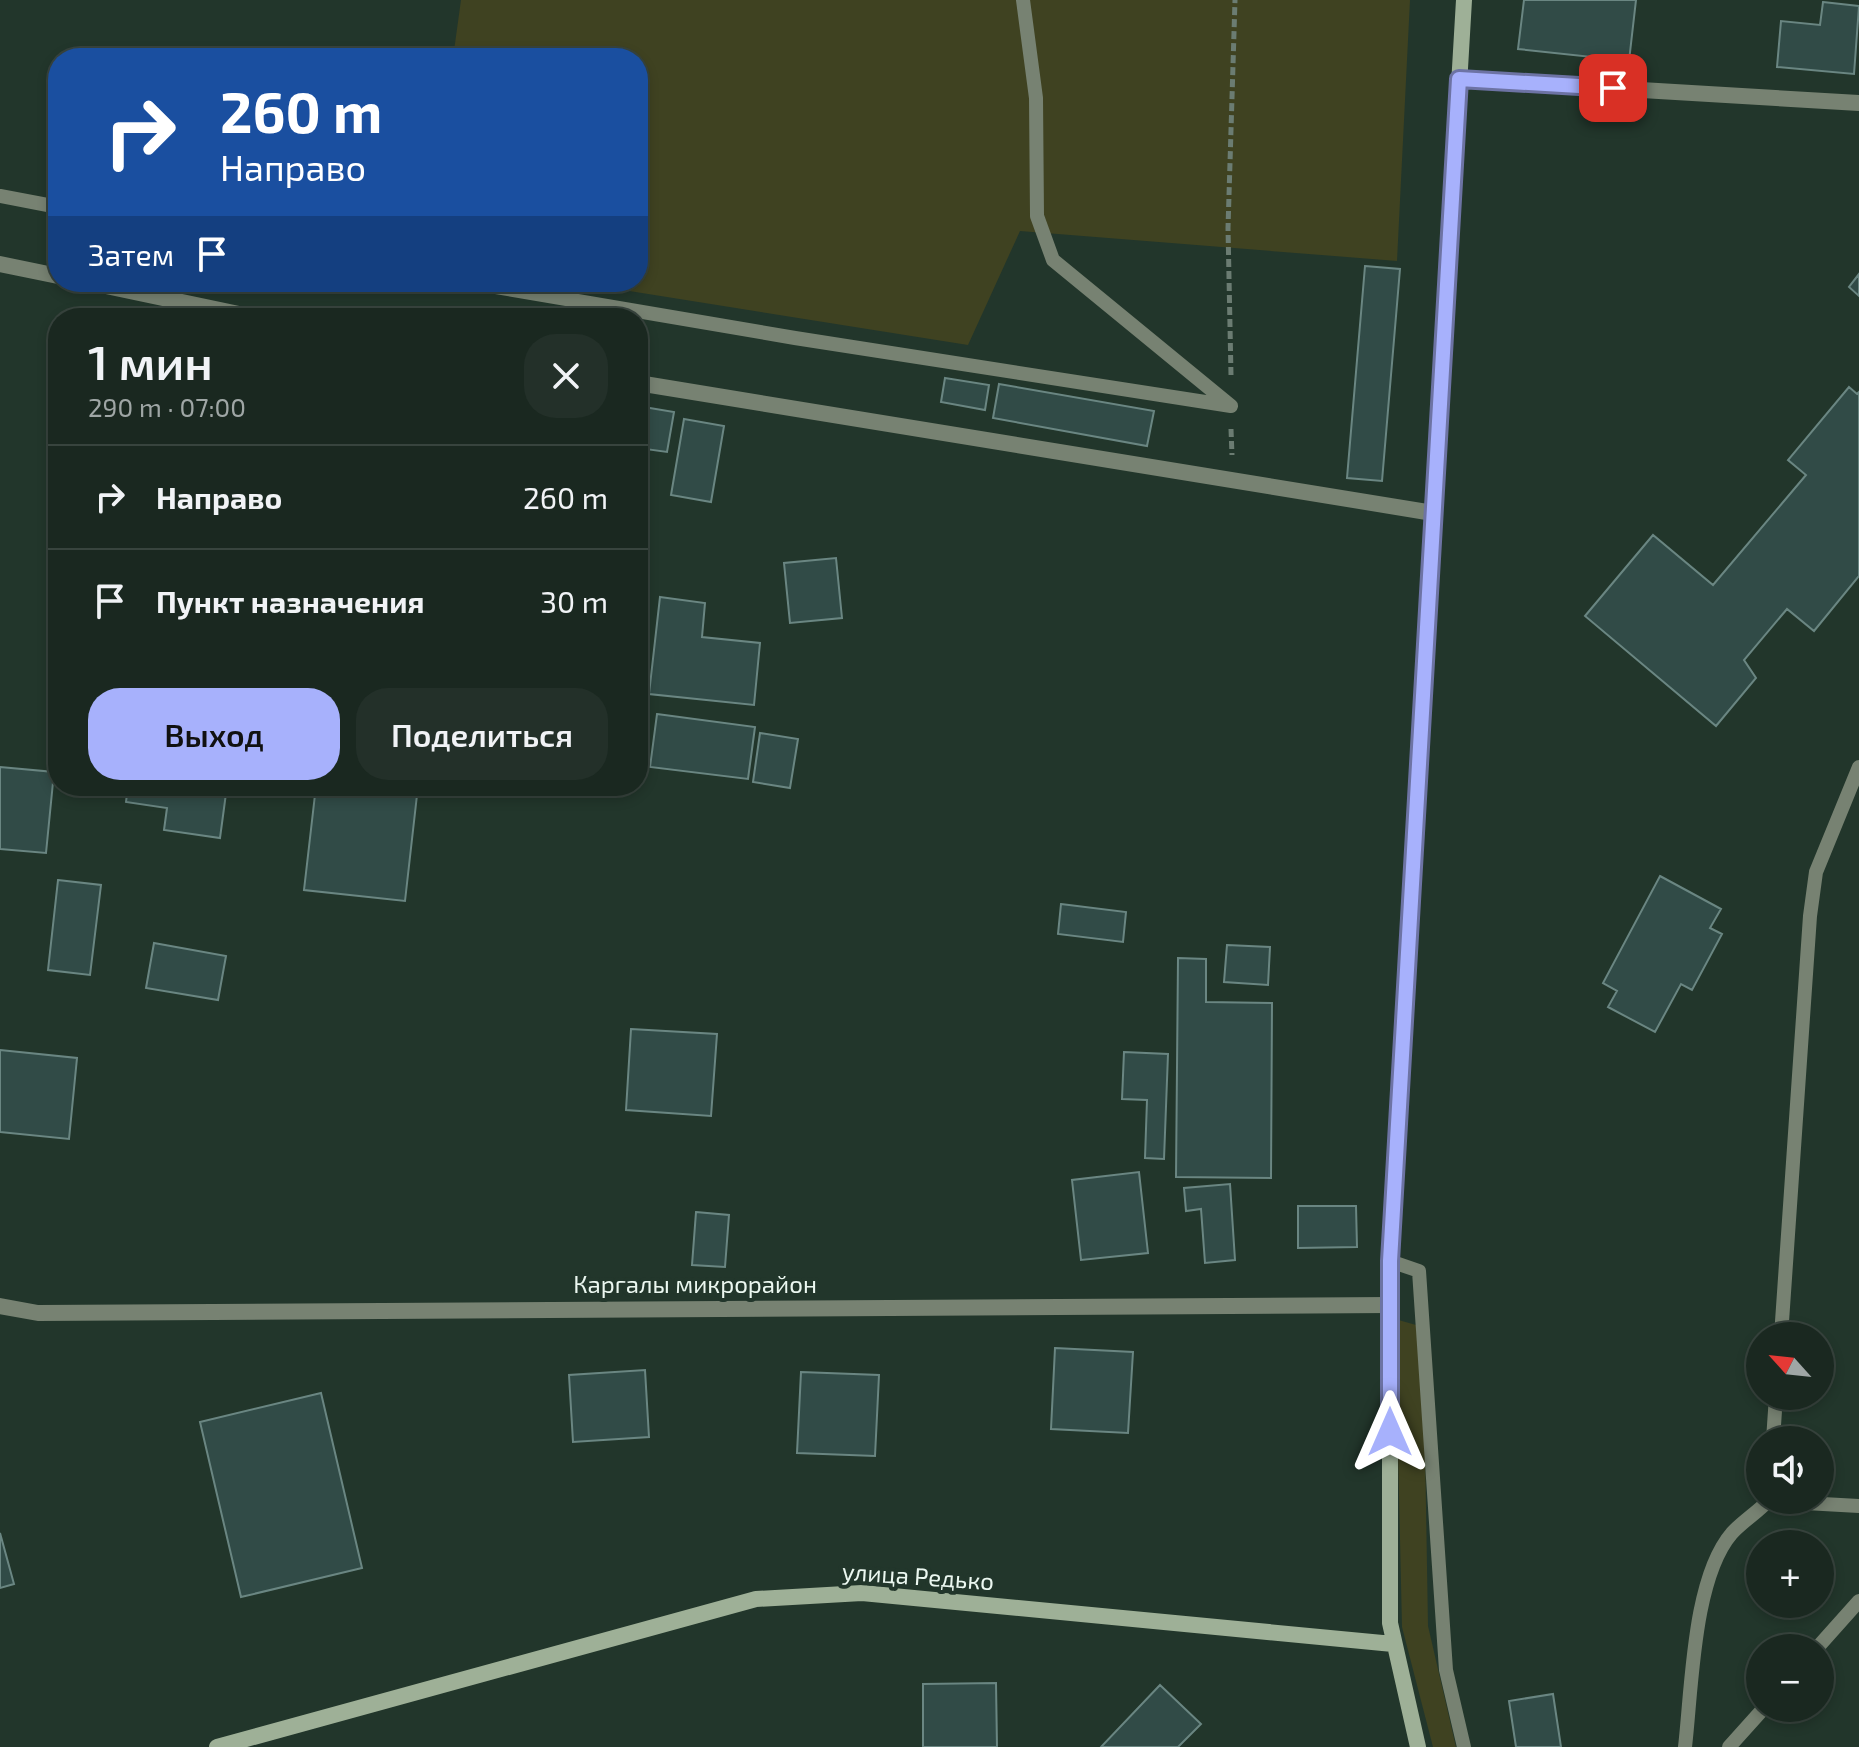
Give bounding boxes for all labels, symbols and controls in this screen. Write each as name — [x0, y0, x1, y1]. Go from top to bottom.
pin — [1579, 54, 1647, 122]
icon: arrive — [1591, 66, 1635, 110]
text: 260 m — [220, 77, 382, 144]
icon: right — [88, 80, 192, 184]
text: Направо — [220, 145, 366, 188]
icon: arrive — [190, 232, 234, 276]
text: Затем — [88, 236, 174, 272]
text: 1 мин — [88, 332, 213, 390]
button: close — [524, 334, 608, 418]
text: 290 m · 07:00 — [88, 391, 246, 422]
icon: right — [88, 475, 132, 519]
text: Направо — [156, 479, 282, 515]
text: 260 m — [523, 479, 608, 515]
icon: arrive — [88, 579, 132, 623]
text: Пункт назначения — [156, 583, 424, 619]
text: 30 m — [540, 583, 608, 619]
button: Выход — [88, 688, 340, 780]
button: Поделиться — [356, 688, 608, 780]
street label: Каргалы микрорайон — [573, 1269, 817, 1298]
north arrow — [1746, 1322, 1834, 1410]
map controls — [1746, 1322, 1834, 1722]
position arrow — [1348, 1390, 1432, 1474]
button: sound — [1746, 1426, 1834, 1514]
button: + — [1746, 1530, 1834, 1618]
street label: улица Редько — [841, 1556, 995, 1596]
button: − — [1746, 1634, 1834, 1722]

